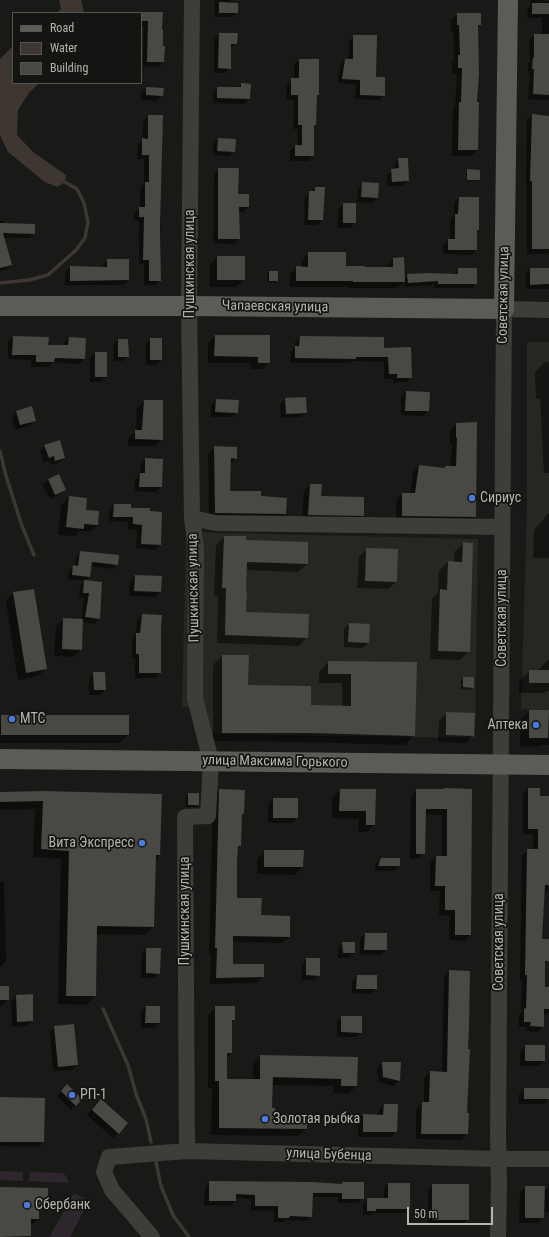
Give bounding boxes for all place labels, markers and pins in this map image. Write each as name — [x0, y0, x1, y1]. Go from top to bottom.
place label: Сириус — [480, 490, 521, 506]
marker: Сириус — [467, 493, 477, 503]
place label: МТС — [20, 711, 45, 727]
marker: МТС — [7, 714, 17, 724]
place label: Аптека — [487, 717, 528, 733]
marker: Аптека — [531, 720, 541, 730]
place label: Вита Экспресс — [49, 835, 134, 851]
marker: Вита Экспресс — [137, 838, 147, 848]
place label: РП-1 — [80, 1087, 107, 1103]
marker: РП-1 — [67, 1090, 77, 1100]
place label: Золотая рыбка — [273, 1111, 360, 1127]
marker: Золотая рыбка — [260, 1114, 270, 1124]
place label: Сбербанк — [35, 1197, 91, 1213]
marker: Сбербанк — [22, 1200, 32, 1210]

